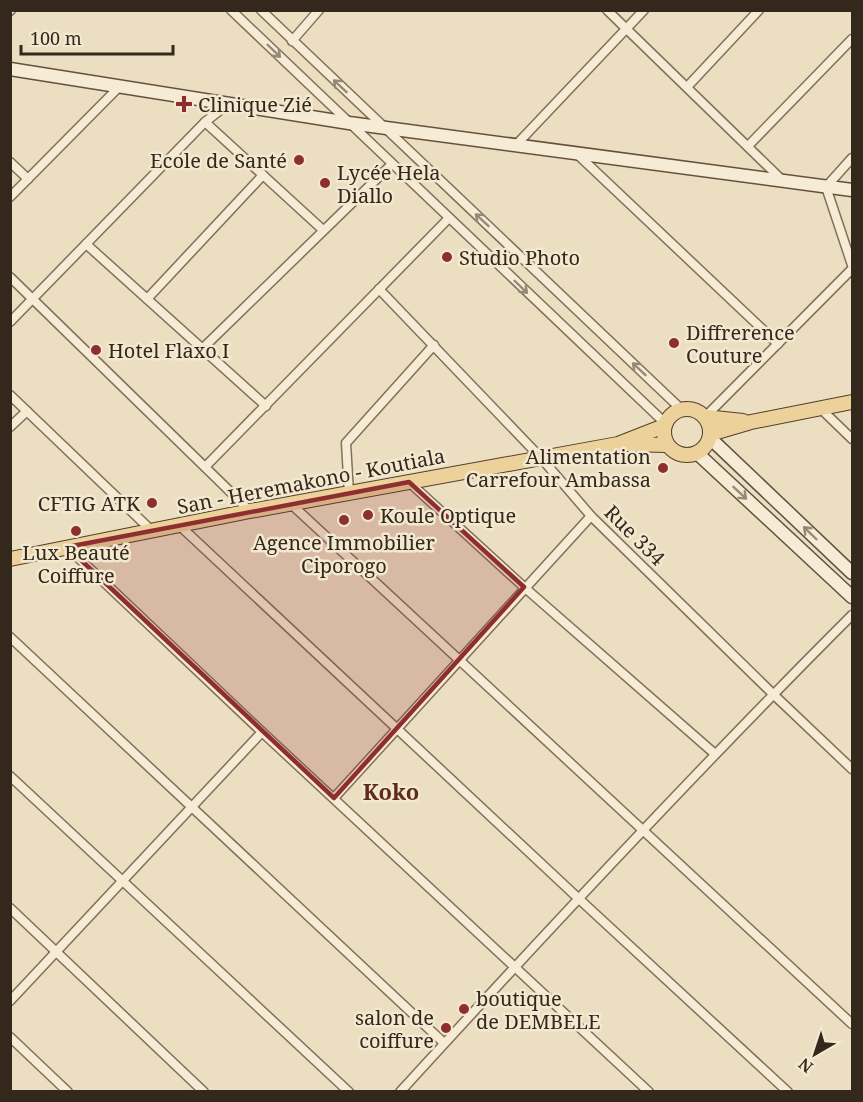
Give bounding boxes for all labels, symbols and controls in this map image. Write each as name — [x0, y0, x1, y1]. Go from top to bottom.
scale bar — [21, 18, 172, 56]
text: 100 m — [30, 26, 82, 50]
one-way arrow — [266, 44, 281, 58]
one-way arrow — [333, 79, 348, 93]
place label: Clinique Zié — [198, 91, 312, 118]
marker: Clinique Zié — [175, 95, 193, 113]
place label: Ecole de Santé — [150, 147, 287, 174]
marker: Ecole de Santé — [292, 153, 306, 167]
place label: Lycée Hela Diallo — [337, 159, 441, 209]
marker: Lycée Hela Diallo — [318, 176, 332, 190]
one-way arrow — [475, 213, 490, 227]
place label: Studio Photo — [459, 244, 580, 271]
marker: Studio Photo — [440, 250, 454, 264]
one-way arrow — [514, 279, 529, 294]
place label: Diffrerence Couture — [686, 319, 795, 369]
marker: Diffrerence Couture — [667, 336, 681, 350]
place label: Hotel Flaxo I — [108, 337, 229, 364]
marker: Hotel Flaxo I — [89, 343, 103, 357]
one-way arrow — [631, 361, 646, 376]
street label: San - Heremakono - Koutiala — [175, 442, 447, 520]
place label: Alimentation Carrefour Ambassa — [466, 443, 651, 493]
marker: Alimentation Carrefour Ambassa — [656, 461, 670, 475]
one-way arrow — [732, 486, 747, 500]
place label: CFTIG ATK — [38, 490, 141, 517]
marker: CFTIG ATK — [145, 496, 159, 510]
street label: Rue 334 — [599, 499, 671, 571]
place label: Koule Optique — [380, 502, 516, 529]
marker: Koule Optique — [361, 508, 375, 522]
marker: Agence Immobilier Ciporogo — [337, 513, 351, 527]
marker: Lux Beauté Coiffure — [69, 524, 83, 538]
one-way arrow — [803, 526, 818, 540]
place label: Agence Immobilier Ciporogo — [253, 529, 436, 579]
place label: Lux Beauté Coiffure — [22, 539, 130, 589]
district label: Koko — [363, 776, 419, 806]
place label: boutique de DEMBELE — [476, 985, 600, 1035]
marker: boutique de DEMBELE — [457, 1002, 471, 1016]
place label: salon de coiffure — [355, 1004, 434, 1054]
marker: salon de coiffure — [439, 1021, 453, 1035]
north arrow — [785, 1024, 845, 1084]
text: N — [793, 1053, 817, 1078]

